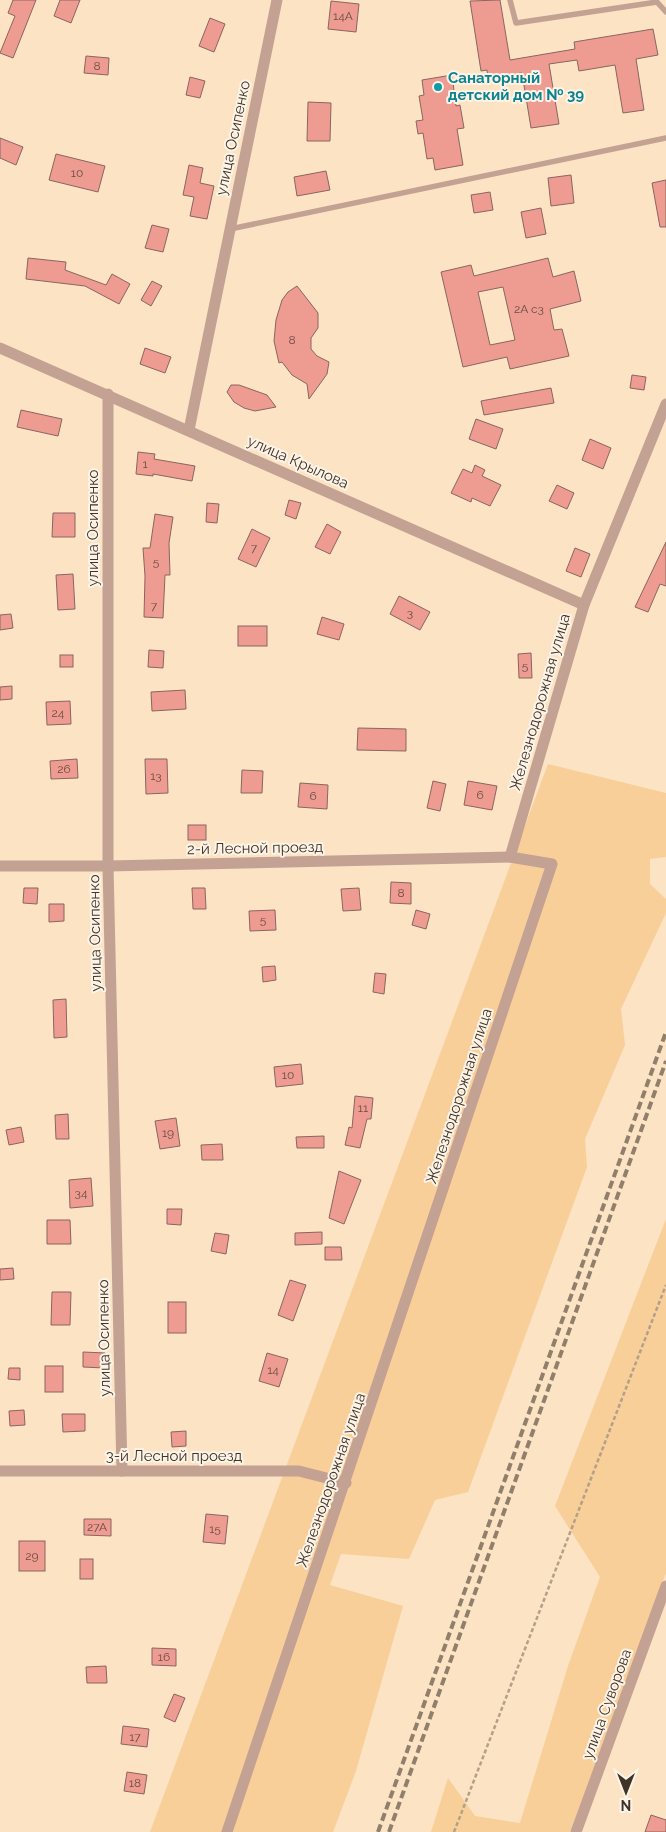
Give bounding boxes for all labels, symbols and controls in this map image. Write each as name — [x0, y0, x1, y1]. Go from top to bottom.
house number: 14А — [333, 9, 353, 23]
house number: 8 — [93, 59, 101, 73]
place label: Санаторный детский дом № 39 — [448, 69, 584, 104]
street label: улица Осипенко — [212, 79, 254, 197]
marker: Санаторный детский дом № 39 — [432, 81, 444, 93]
house number: 10 — [71, 166, 83, 180]
house number: 2А с3 — [514, 302, 544, 316]
house number: 8 — [288, 333, 296, 347]
street label: улица Крылова — [245, 432, 351, 492]
house number: 1 — [142, 457, 148, 471]
street label: улица Осипенко — [84, 469, 102, 587]
house number: 7 — [251, 541, 258, 555]
house number: 5 — [153, 555, 160, 569]
house number: 7 — [151, 599, 158, 613]
house number: 3 — [407, 606, 413, 620]
street label: Железнодорожная улица — [506, 611, 574, 793]
house number: 5 — [522, 659, 529, 673]
house number: 24 — [52, 706, 65, 720]
house number: 26 — [57, 762, 71, 776]
house number: 13 — [150, 769, 162, 783]
house number: 6 — [476, 788, 484, 802]
house number: 6 — [309, 789, 317, 803]
street label: 2-й Лесной проезд — [187, 838, 324, 858]
street label: улица Осипенко — [85, 874, 105, 992]
house number: 8 — [397, 886, 405, 900]
house number: 5 — [260, 913, 267, 927]
street label: Железнодорожная улица — [422, 1006, 496, 1186]
house number: 10 — [282, 1068, 294, 1082]
house number: 11 — [358, 1101, 368, 1115]
house number: 19 — [162, 1126, 174, 1140]
house number: 34 — [75, 1186, 88, 1200]
street label: улица Осипенко — [94, 1279, 114, 1397]
house number: 14 — [267, 1363, 279, 1377]
street label: Железнодорожная улица — [293, 1390, 369, 1570]
street label: 3-й Лесной проезд — [106, 1447, 243, 1465]
house number: 27А — [87, 1520, 107, 1534]
house number: 15 — [209, 1522, 221, 1536]
house number: 29 — [25, 1549, 39, 1563]
street label: улица Суворова — [579, 1646, 635, 1762]
house number: 16 — [158, 1650, 170, 1664]
house number: 17 — [129, 1730, 141, 1744]
north arrow — [601, 1767, 651, 1817]
house number: 18 — [129, 1776, 141, 1790]
text: N — [621, 1797, 631, 1813]

